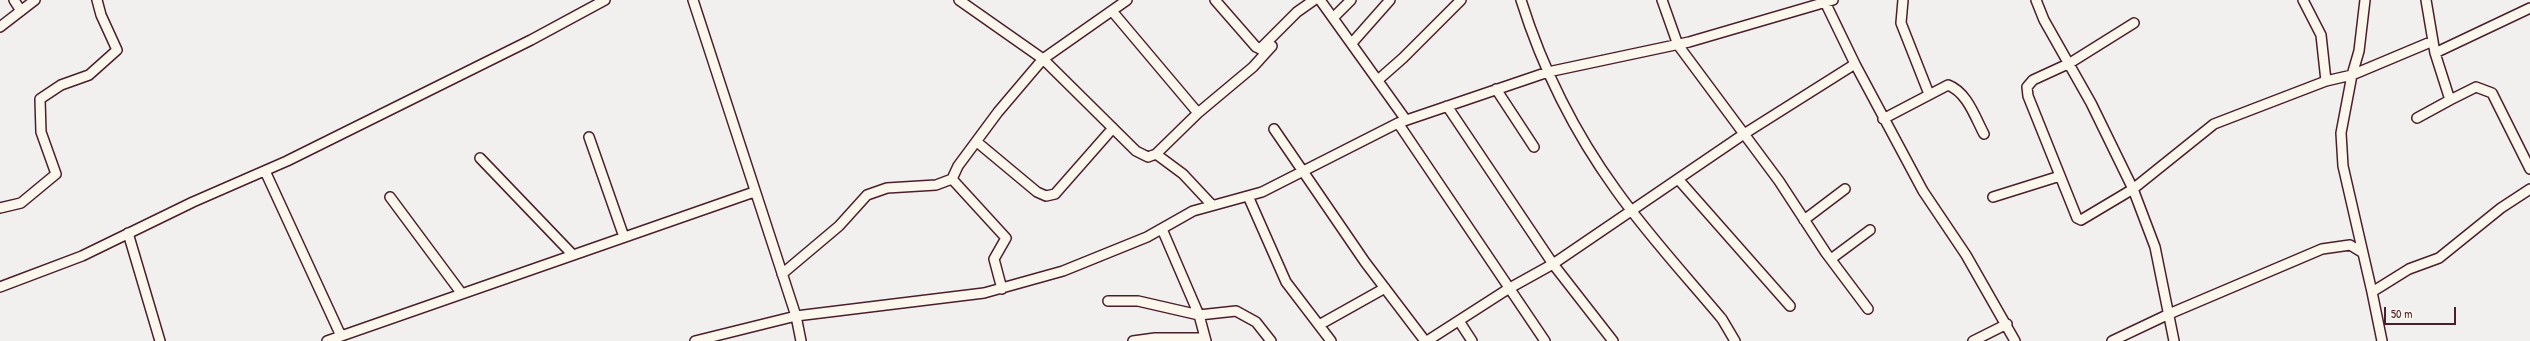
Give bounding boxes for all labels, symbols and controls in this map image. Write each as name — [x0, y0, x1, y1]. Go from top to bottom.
scale bar — [2386, 299, 2458, 325]
text: 50 m — [2391, 305, 2412, 322]

